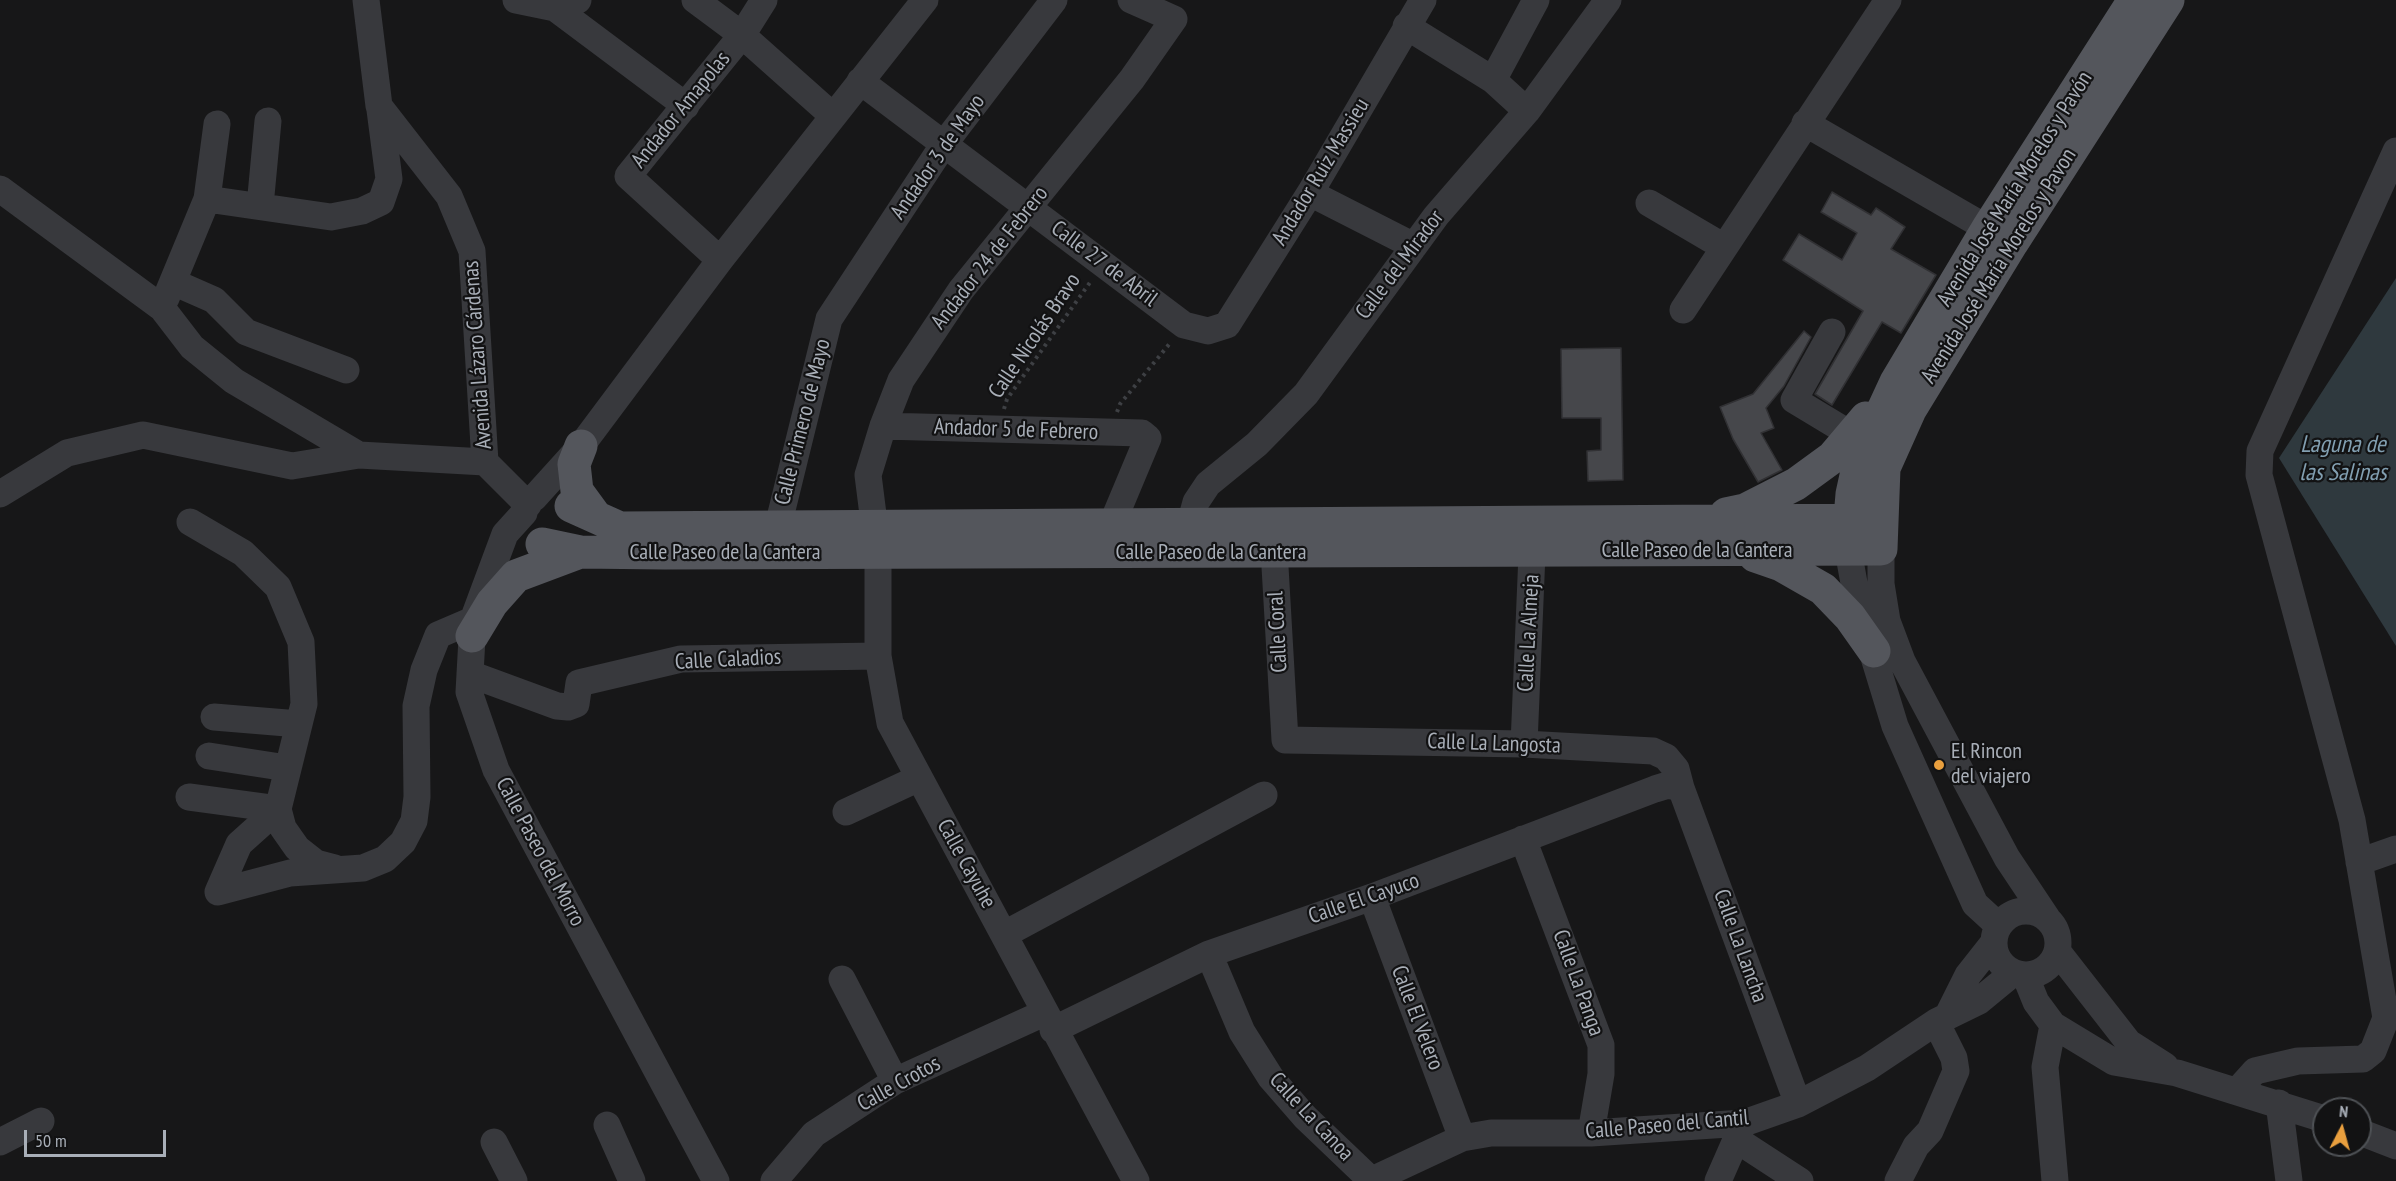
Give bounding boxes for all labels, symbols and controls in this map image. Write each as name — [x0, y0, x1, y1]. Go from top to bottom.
street label: Andador Amapolas — [626, 46, 736, 174]
street label: Avenida José María Morelos y Pavón — [1932, 67, 2098, 311]
street label: Andador 3 de Mayo — [885, 89, 991, 225]
street label: Andador Ruiz Massieu — [1267, 94, 1375, 250]
street label: Avenida José María Morelos y Pavon — [1916, 144, 2082, 388]
street label: Andador 24 de Febrero — [926, 181, 1054, 335]
street label: Calle del Mirador — [1350, 205, 1450, 325]
street label: Calle 27 de Abril — [1046, 215, 1162, 313]
street label: Avenida Lázaro Cárdenas — [458, 260, 498, 450]
street label: Calle Nicolás Bravo — [983, 268, 1087, 404]
street label: Calle Primero de Mayo — [770, 336, 836, 508]
street label: Andador 5 de Febrero — [933, 414, 1099, 446]
water label: Laguna de las Salinas — [2299, 431, 2387, 487]
street label: Calle Paseo de la Cantera — [1601, 538, 1793, 564]
street label: Calle Paseo de la Cantera — [629, 540, 821, 566]
street label: Calle Paseo de la Cantera — [1115, 540, 1307, 566]
street label: Calle La Almeja — [1513, 574, 1545, 692]
street label: Calle Coral — [1263, 591, 1293, 673]
street label: Calle Caladios — [674, 644, 782, 676]
street label: Calle La Langosta — [1427, 728, 1561, 760]
place label: El Rincon del viajero — [1951, 739, 2031, 790]
marker: El Rincon del viajero — [1932, 758, 1946, 772]
street label: Calle Paseo del Morro — [490, 773, 590, 931]
street label: Calle Cayuhe — [931, 815, 1001, 913]
street label: Calle El Cayuco — [1305, 868, 1423, 930]
street label: Calle La Lancha — [1707, 886, 1773, 1006]
street label: Calle La Panga — [1547, 926, 1609, 1040]
street label: Calle El Velero — [1385, 962, 1449, 1074]
street label: Calle Crotos — [853, 1050, 945, 1118]
street label: Calle La Canoa — [1263, 1067, 1359, 1167]
north arrow — [2312, 1097, 2372, 1157]
text: N — [2338, 1101, 2349, 1121]
street label: Calle Paseo del Cantil — [1584, 1105, 1750, 1145]
scale bar — [27, 1118, 170, 1156]
text: 50 m — [35, 1129, 67, 1152]

